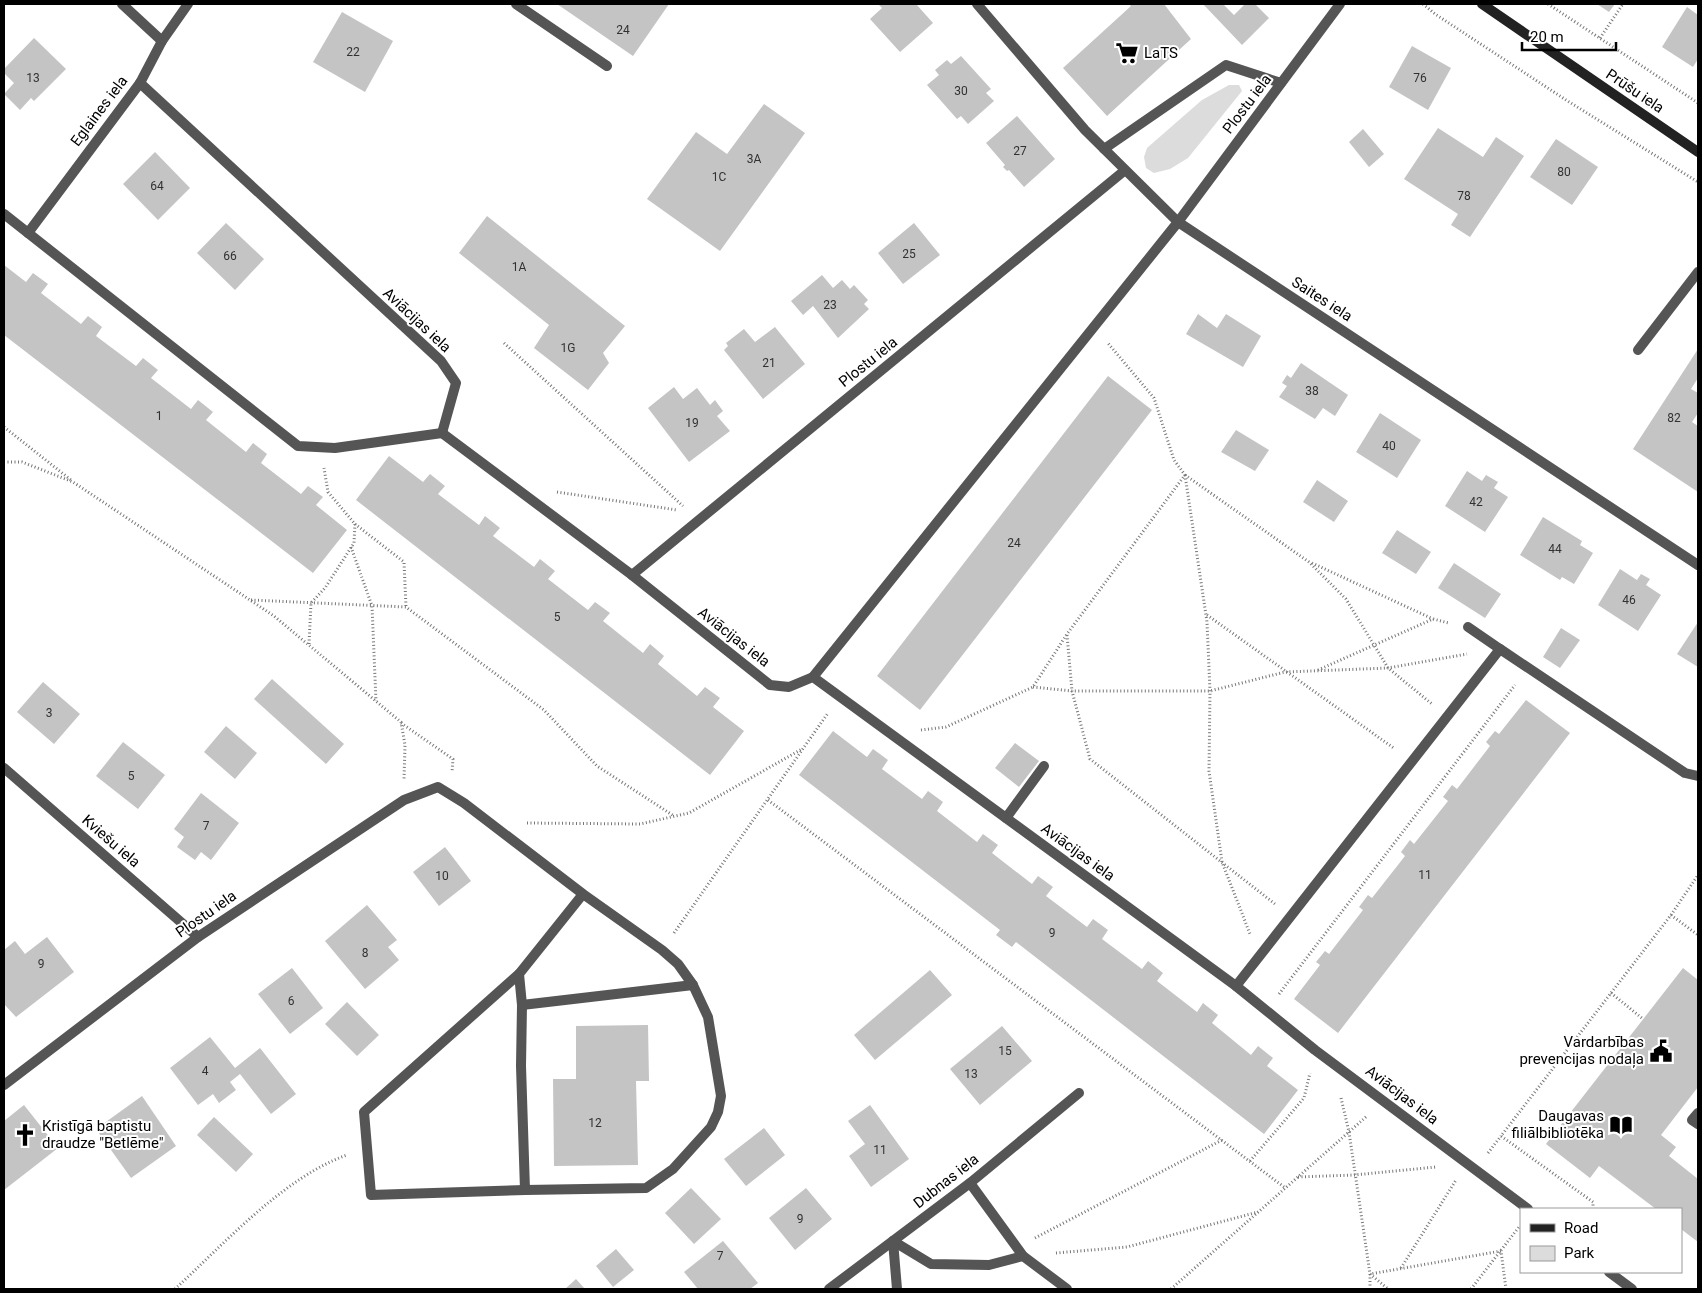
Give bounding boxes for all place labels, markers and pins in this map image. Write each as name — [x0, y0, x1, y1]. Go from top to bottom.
supermarket icon: LaTS — [1114, 40, 1140, 66]
place label: LaTS — [1144, 44, 1178, 62]
place label: Vardarbības prevencijas nodaļa — [1519, 1033, 1644, 1068]
public building icon: Vardarbības prevencijas nodaļa — [1648, 1038, 1674, 1064]
place label: Daugavas filiālbibliotēka — [1512, 1107, 1604, 1142]
library icon: Daugavas filiālbibliotēka — [1608, 1112, 1634, 1138]
place label: Kristīgā baptistu draudze "Betlēme" — [42, 1117, 164, 1152]
church icon: Kristīgā baptistu draudze "Betlēme" — [12, 1122, 38, 1148]

